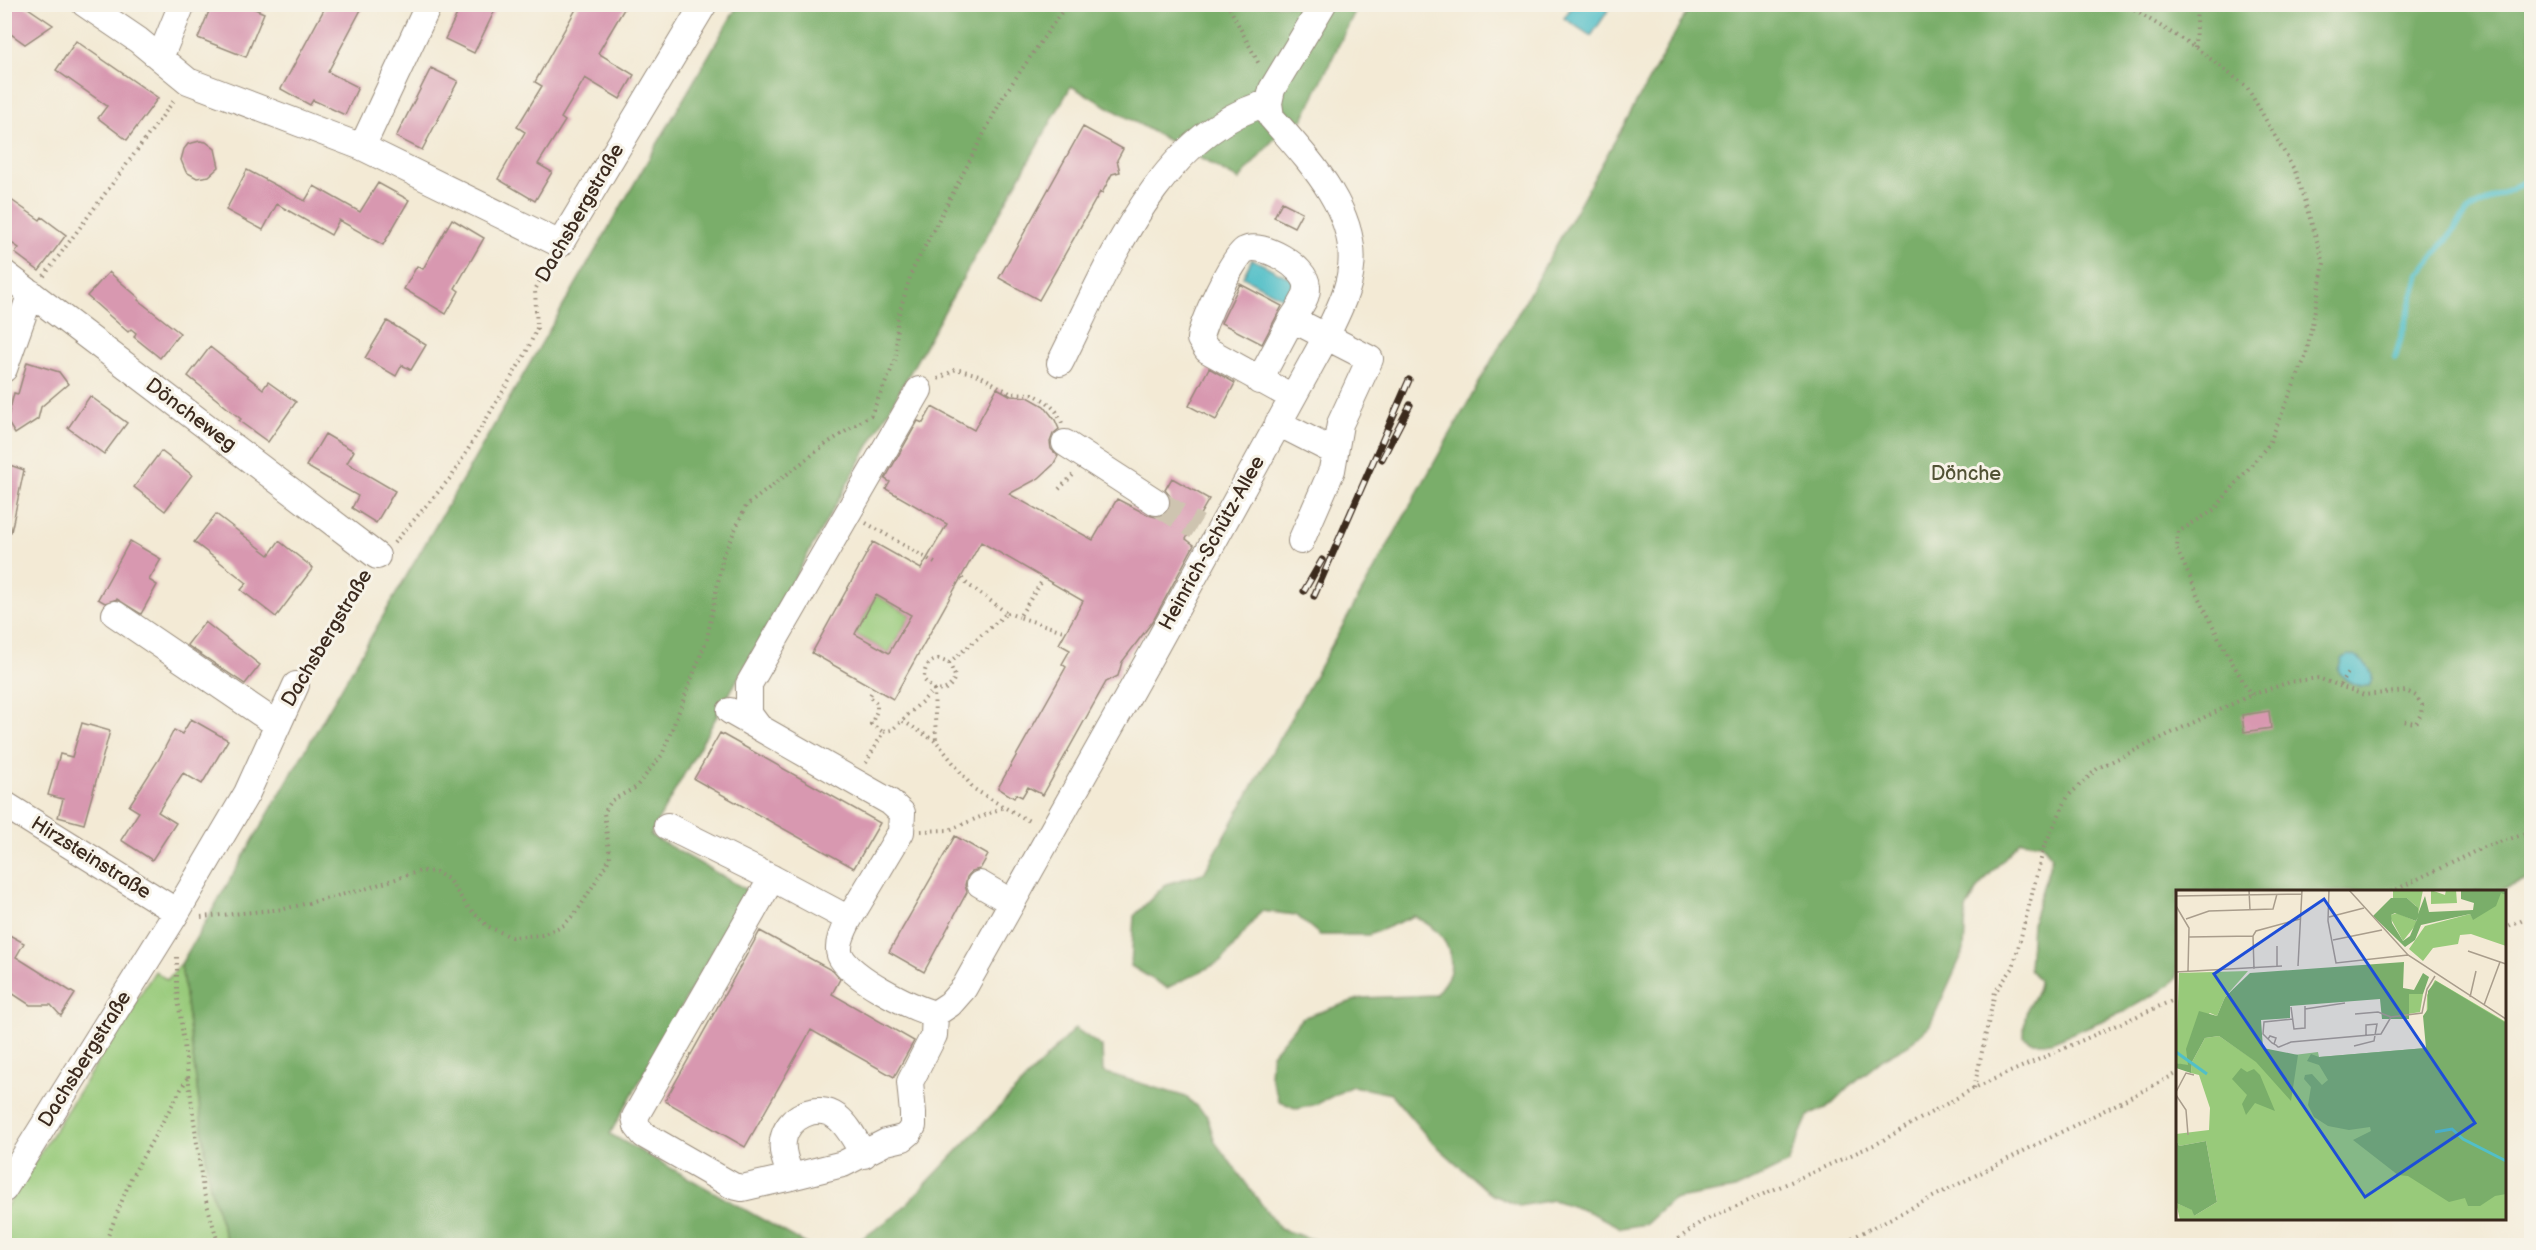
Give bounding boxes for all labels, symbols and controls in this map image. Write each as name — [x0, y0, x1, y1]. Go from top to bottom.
street label: Dachsbergstraße — [531, 139, 629, 287]
street label: Döncheweg — [141, 373, 241, 457]
street label: Heinrich-Schütz-Allee — [1154, 451, 1270, 634]
park label: Dönche — [1931, 462, 2001, 486]
street label: Dachsbergstraße — [277, 565, 378, 711]
street label: Hirzsteinstraße — [27, 812, 156, 905]
inset map — [2176, 890, 2506, 1220]
street label: Dachsbergstraße — [34, 986, 137, 1131]

